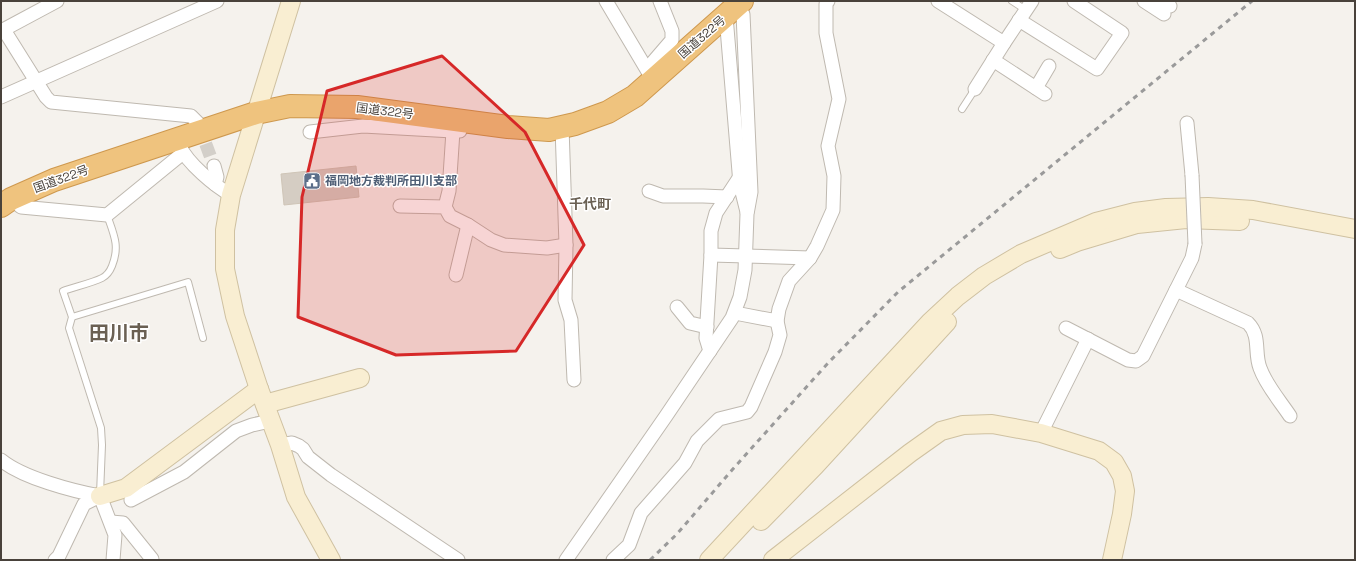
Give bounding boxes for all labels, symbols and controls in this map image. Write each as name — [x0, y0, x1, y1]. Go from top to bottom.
street label: 国道322号 — [675, 12, 729, 62]
street label: 国道322号 — [355, 100, 415, 122]
street label: 国道322号 — [31, 162, 91, 196]
public building icon: 福岡地方裁判所田川支部 — [302, 171, 322, 191]
place label: 福岡地方裁判所田川支部 — [325, 173, 457, 189]
district label: 千代町 — [569, 195, 611, 213]
district label: 田川市 — [89, 320, 149, 346]

